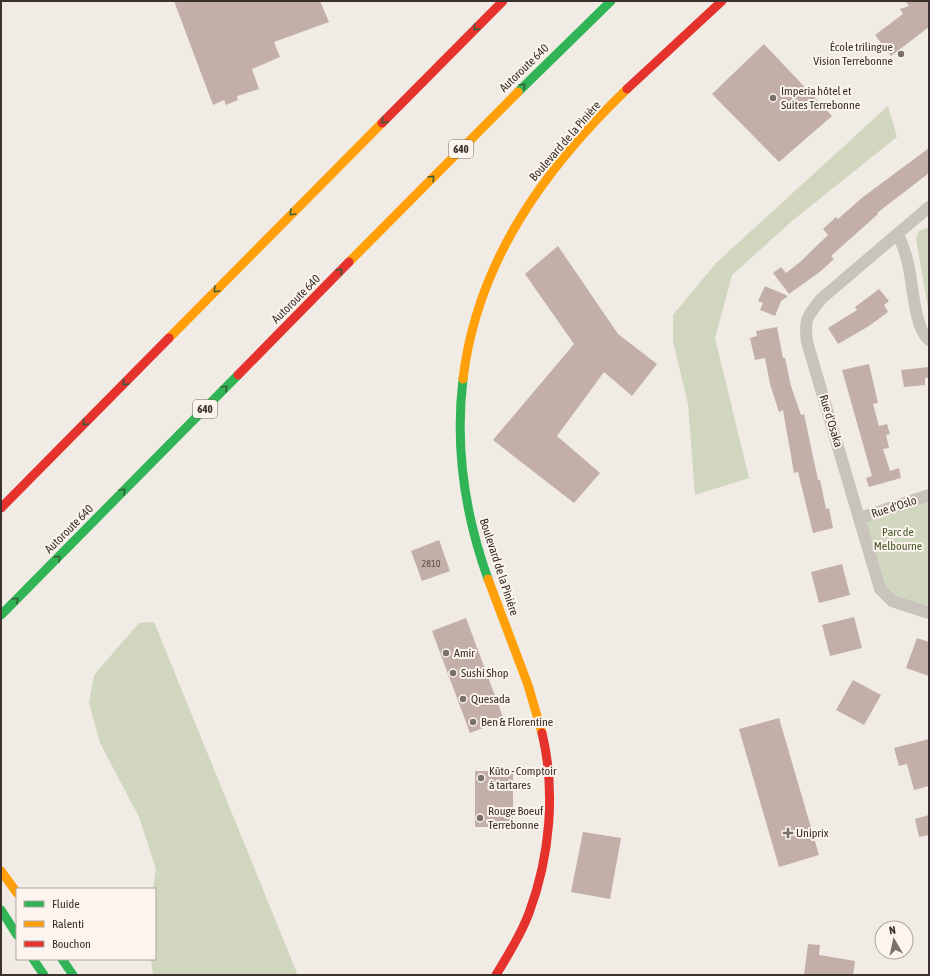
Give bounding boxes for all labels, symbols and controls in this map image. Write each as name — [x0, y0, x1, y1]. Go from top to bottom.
one-way arrow — [473, 23, 481, 31]
place label: École trilingue Vision Terrebonne — [813, 40, 893, 68]
street label: Autoroute 640 — [496, 41, 552, 95]
marker: École trilingue Vision Terrebonne — [896, 49, 906, 59]
one-way arrow — [518, 83, 526, 91]
place label: Imperia hôtel et Suites Terrebonne — [781, 84, 860, 112]
marker: Imperia hôtel et Suites Terrebonne — [768, 93, 778, 103]
street label: Boulevard de la Pinière — [526, 98, 604, 184]
one-way arrow — [381, 116, 389, 124]
road number: 640 — [449, 140, 473, 158]
one-way arrow — [427, 175, 435, 183]
one-way arrow — [290, 208, 297, 216]
one-way arrow — [335, 268, 343, 276]
street label: Autoroute 640 — [269, 272, 323, 326]
one-way arrow — [213, 285, 221, 293]
one-way arrow — [122, 378, 130, 386]
one-way arrow — [220, 385, 228, 393]
street label: Rue d'Osaka — [816, 393, 846, 449]
road number: 640 — [193, 400, 217, 418]
one-way arrow — [82, 418, 90, 426]
one-way arrow — [119, 488, 126, 496]
street label: Rue d'Oslo — [870, 493, 919, 521]
street label: Autoroute 640 — [42, 502, 96, 556]
street label: Boulevard de la Pinière — [477, 517, 521, 617]
park label: Parc de Melbourne — [874, 525, 922, 553]
one-way arrow — [53, 555, 61, 563]
house number: 2810 — [422, 558, 441, 569]
one-way arrow — [11, 597, 19, 605]
place label: Amir — [454, 646, 475, 660]
marker: Amir — [441, 648, 451, 658]
place label: Sushi Shop — [461, 666, 509, 680]
marker: Sushi Shop — [448, 668, 458, 678]
place label: Quesada — [471, 692, 510, 706]
marker: Quesada — [458, 694, 468, 704]
place label: Ben & Florentine — [481, 715, 553, 729]
marker: Ben & Florentine — [468, 717, 478, 727]
place label: Küto - Comptoir à tartares — [489, 764, 557, 792]
marker: Küto - Comptoir à tartares — [476, 773, 486, 783]
place label: Rouge Boeuf Terrebonne — [488, 804, 544, 832]
marker: Rouge Boeuf Terrebonne — [475, 813, 485, 823]
place label: Uniprix — [796, 826, 829, 840]
marker: Uniprix — [783, 828, 793, 838]
legend — [16, 888, 156, 960]
text: Fluide — [52, 897, 80, 911]
text: Ralenti — [52, 917, 84, 931]
north arrow — [874, 920, 914, 960]
text: N — [888, 924, 897, 937]
text: Bouchon — [52, 937, 91, 951]

